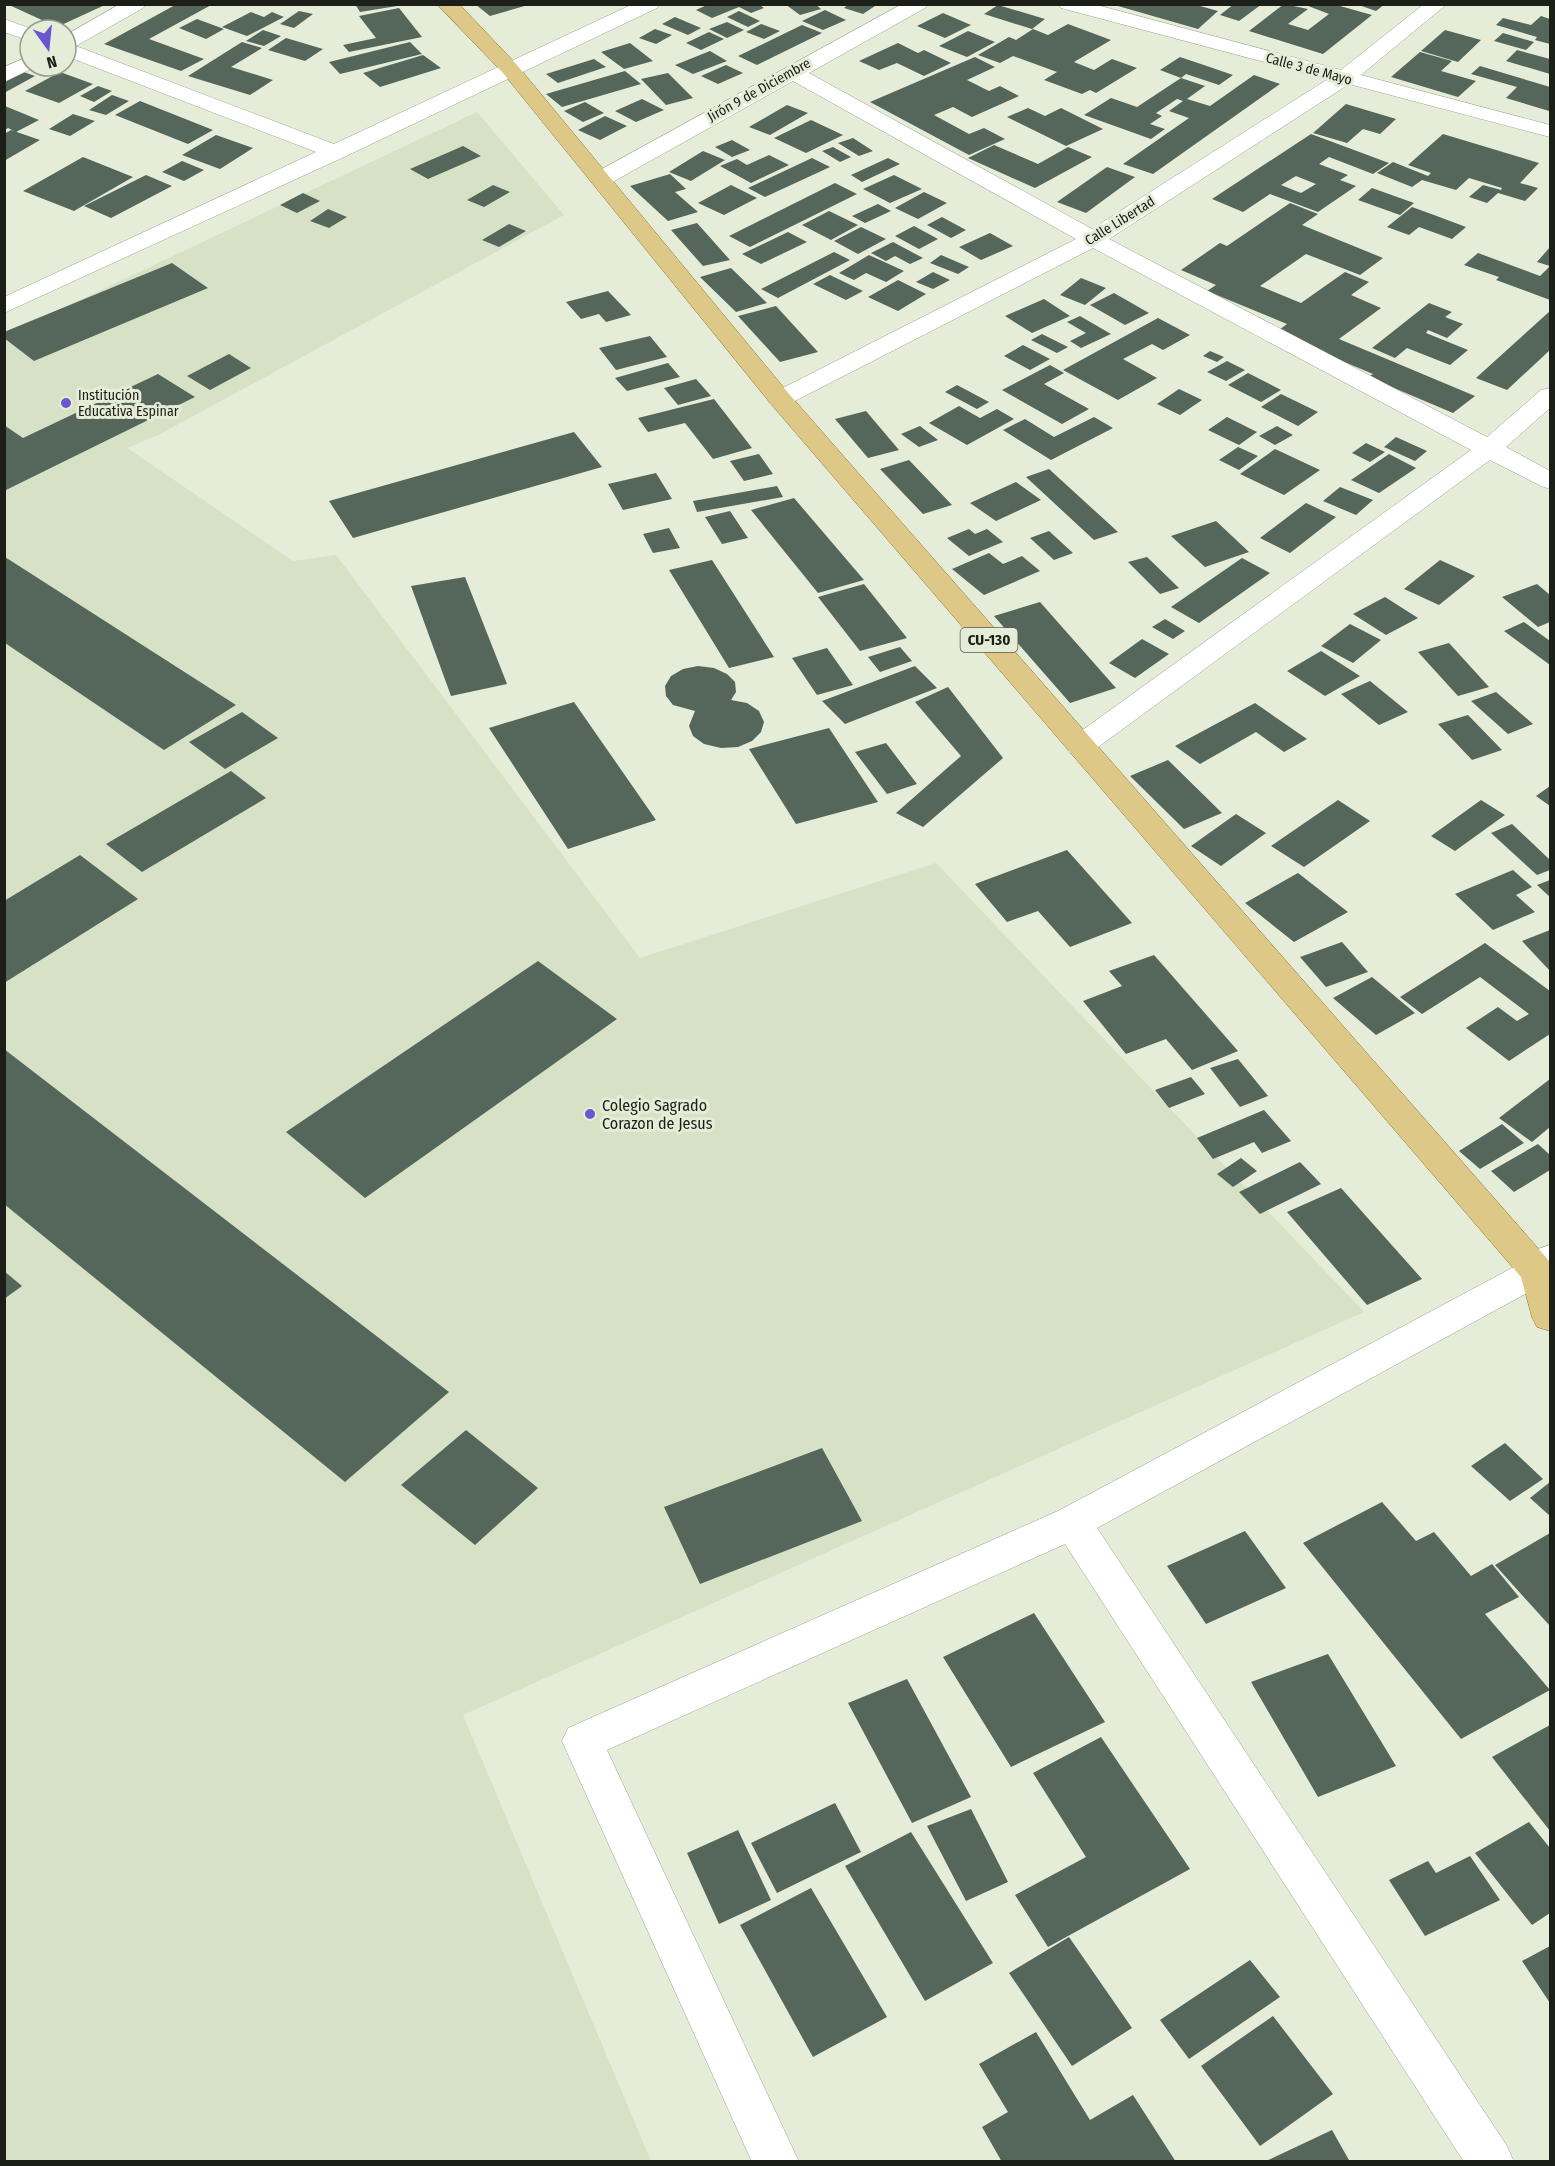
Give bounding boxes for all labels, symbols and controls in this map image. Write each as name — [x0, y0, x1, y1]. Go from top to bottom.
north arrow — [18, 18, 78, 78]
street label: Calle 3 de Mayo — [1264, 49, 1354, 89]
text: N — [45, 52, 59, 72]
street label: Jirón 9 de Diciembre — [704, 55, 814, 125]
street label: Calle Libertad — [1082, 193, 1158, 249]
place label: Institución Educativa Espinar — [78, 387, 179, 420]
marker: Institución Educativa Espinar — [59, 396, 73, 410]
road number: CU-130 — [960, 628, 1018, 652]
place label: Colegio Sagrado Corazon de Jesus — [602, 1096, 713, 1133]
marker: Colegio Sagrado Corazon de Jesus — [583, 1107, 597, 1121]

